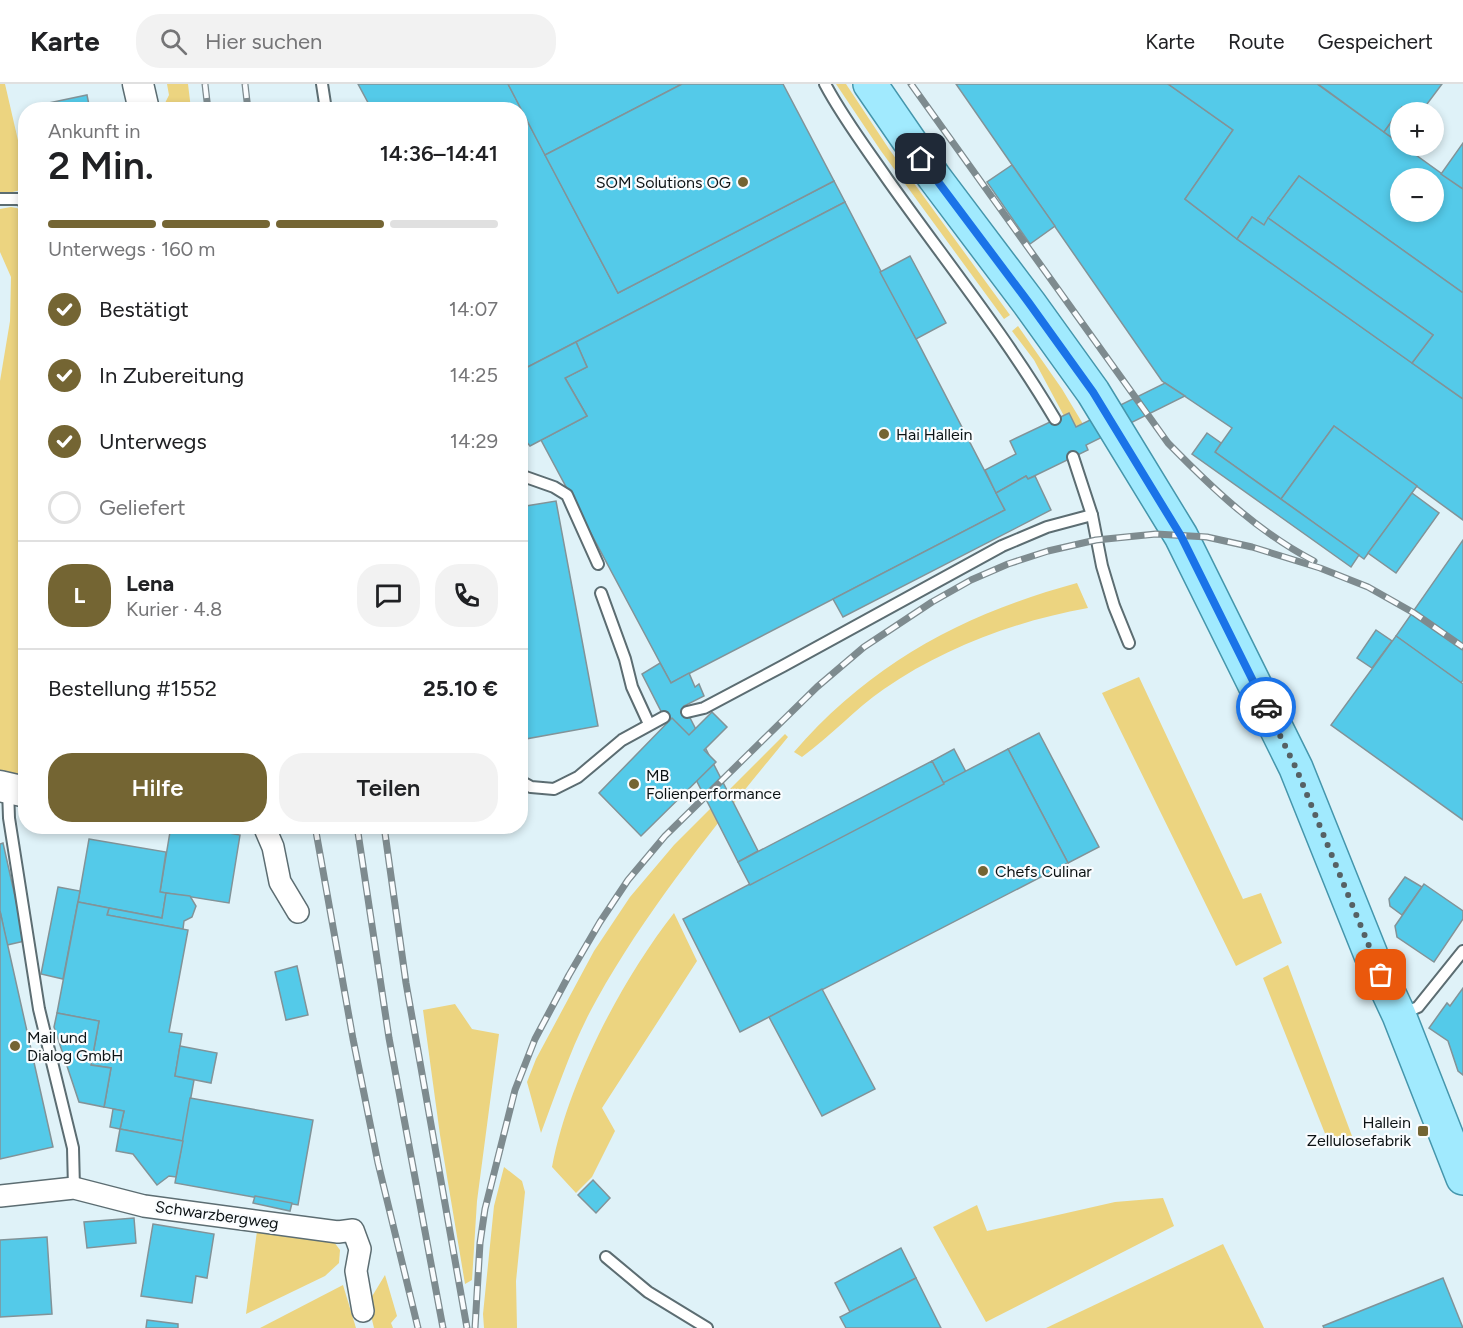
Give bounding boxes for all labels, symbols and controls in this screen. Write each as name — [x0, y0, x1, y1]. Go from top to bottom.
search box — [136, 14, 556, 68]
text: Karte — [30, 24, 100, 58]
icon: search — [157, 25, 190, 58]
text: Hier suchen — [205, 28, 322, 55]
text: Karte — [1145, 29, 1195, 54]
text: Route — [1228, 29, 1284, 54]
text: Gespeichert — [1317, 29, 1433, 54]
map controls — [1390, 102, 1444, 222]
button: + — [1390, 102, 1444, 156]
text: Ankunft in — [48, 119, 140, 143]
pin — [895, 133, 946, 184]
text: 14:36–14:41 — [380, 140, 498, 167]
text: 2 Min. — [48, 142, 154, 189]
icon: home — [904, 142, 937, 175]
button: − — [1390, 168, 1444, 222]
place label: SOM Solutions OG — [596, 173, 731, 192]
marker: SOM Solutions OG — [736, 175, 750, 189]
text: Unterwegs · 160 m — [48, 237, 215, 261]
icon: check — [48, 293, 81, 326]
text: Bestätigt — [99, 296, 189, 323]
text: 14:07 — [449, 297, 498, 321]
icon: check — [48, 359, 81, 392]
text: In Zubereitung — [99, 362, 244, 389]
text: 14:25 — [450, 363, 498, 387]
icon: check — [48, 425, 81, 458]
place label: Hai Hallein — [896, 425, 973, 444]
marker: Hai Hallein — [877, 427, 891, 441]
text: Unterwegs — [99, 428, 207, 455]
text: 14:29 — [450, 429, 498, 453]
text: Geliefert — [99, 494, 186, 521]
button: chat — [357, 564, 420, 627]
button: phone — [435, 564, 498, 627]
text: Lena — [126, 570, 174, 597]
text: L — [74, 582, 85, 609]
text: Kurier · 4.8 — [126, 597, 222, 621]
text: Bestellung #1552 — [48, 675, 217, 702]
text: 25.10 € — [423, 675, 498, 702]
courier — [1236, 677, 1296, 737]
icon: car — [1250, 691, 1283, 724]
button: Hilfe — [48, 753, 267, 822]
button: Teilen — [279, 753, 498, 822]
place label: MB Folienperformance — [646, 766, 781, 803]
marker: MB Folienperformance — [627, 777, 641, 791]
place label: Chefs Culinar — [995, 862, 1092, 881]
marker: Chefs Culinar — [976, 864, 990, 878]
pin — [1355, 949, 1406, 1000]
icon: bag — [1364, 958, 1397, 991]
place label: Mail und Dialog GmbH — [27, 1028, 123, 1065]
marker: Mail und Dialog GmbH — [8, 1039, 22, 1053]
place label: Hallein Zellulosefabrik — [1307, 1113, 1411, 1150]
marker: Hallein Zellulosefabrik — [1416, 1124, 1430, 1138]
street label: Schwarzbergweg — [154, 1197, 280, 1233]

